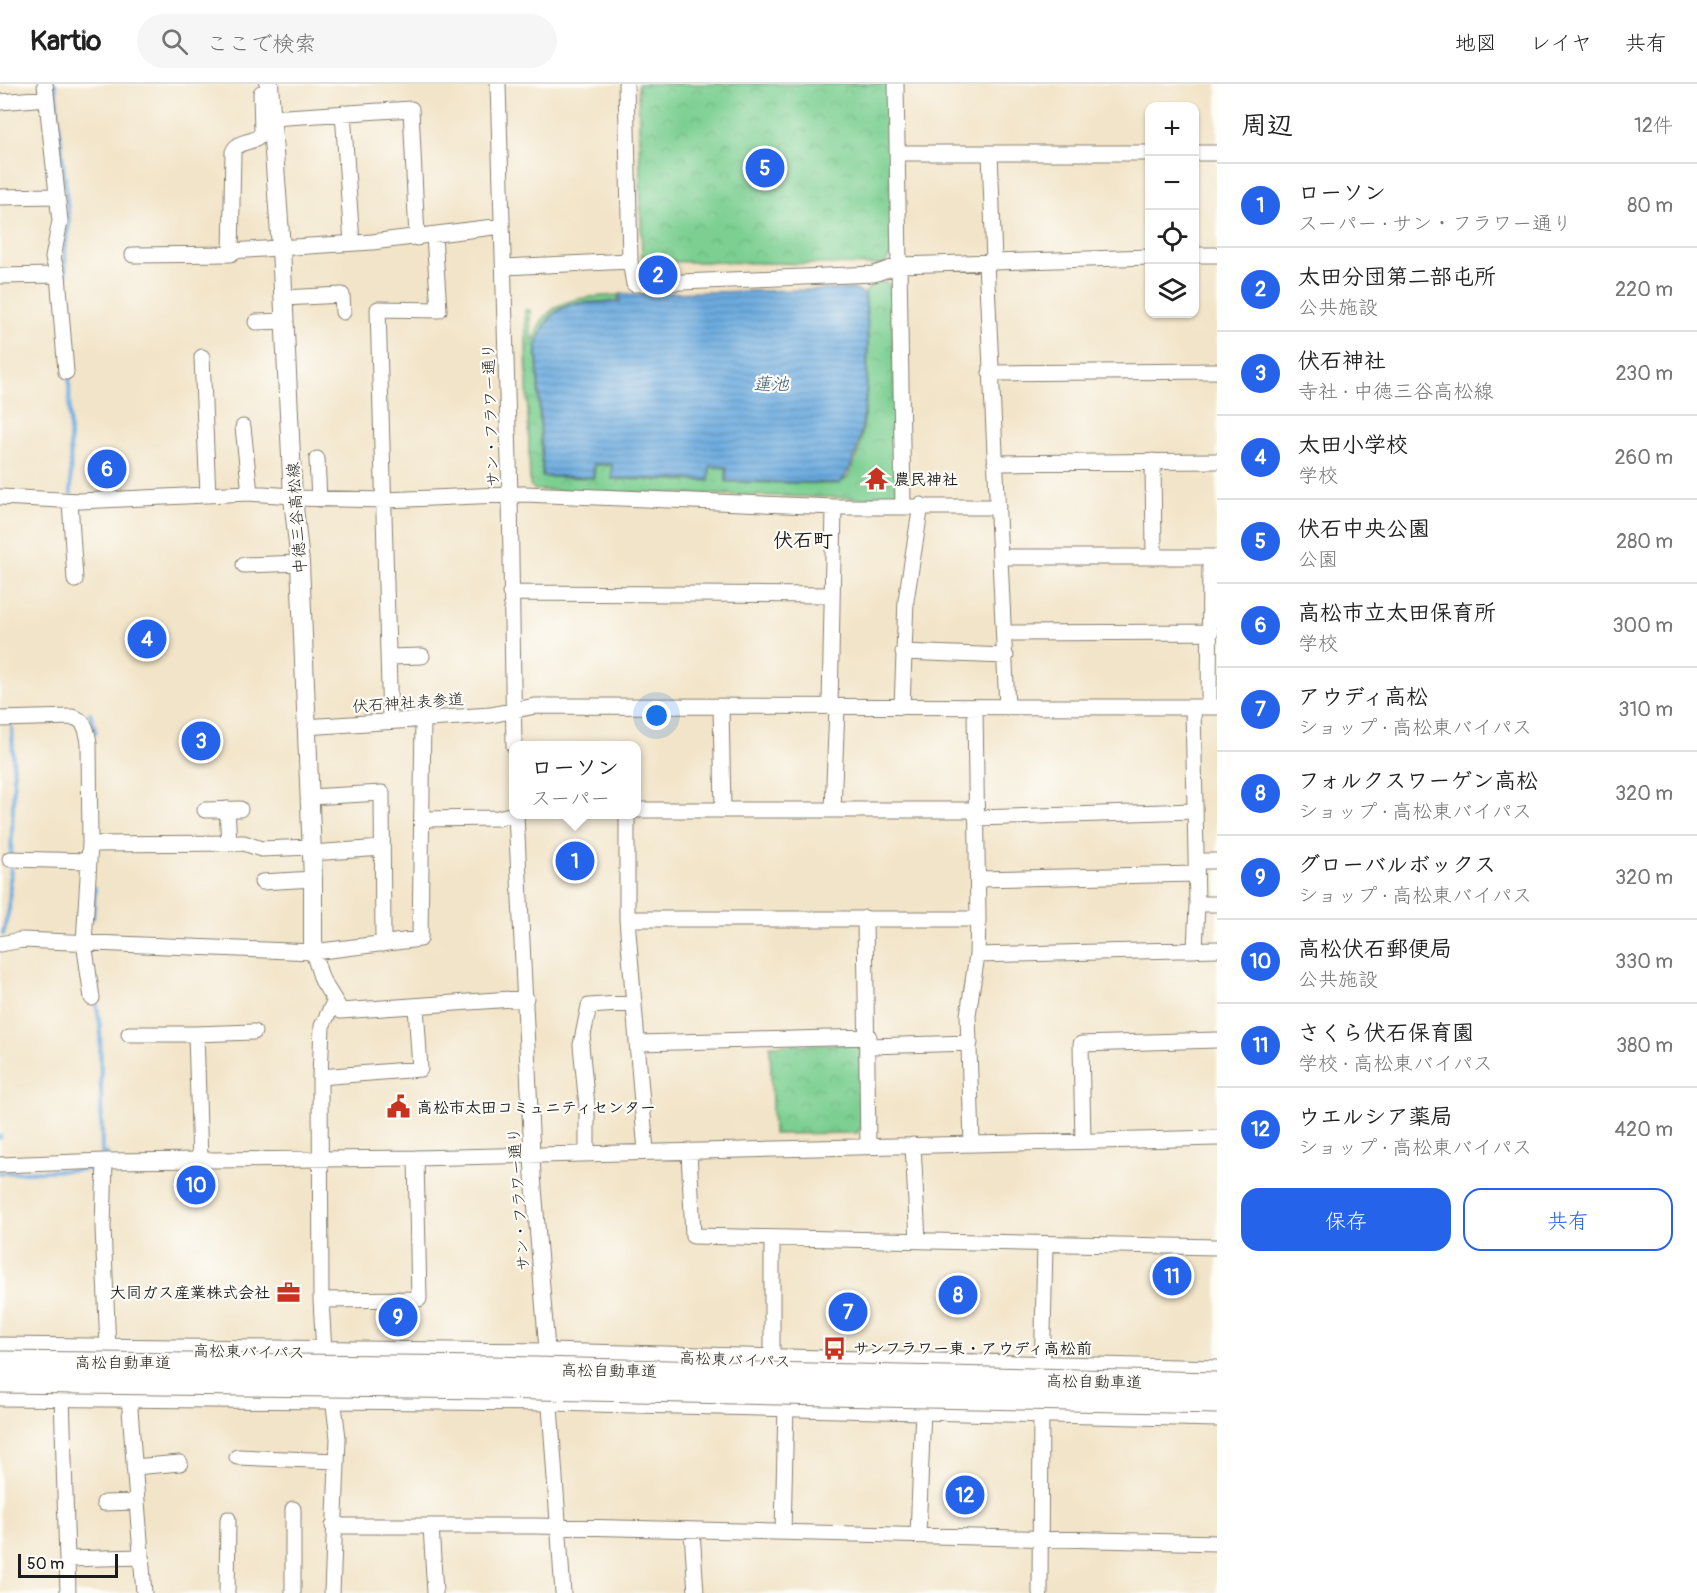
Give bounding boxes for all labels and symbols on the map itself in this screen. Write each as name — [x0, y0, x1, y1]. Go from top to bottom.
pin: 5 — [746, 146, 784, 190]
pin: 2 — [638, 252, 678, 297]
street label: サン・フラワー通り — [478, 343, 504, 487]
water label: 蓮池 — [753, 373, 790, 396]
pin: 6 — [88, 446, 126, 492]
street label: 中徳三谷高松線 — [283, 461, 311, 574]
temple icon: 農民神社 — [863, 466, 889, 492]
place label: 農民神社 — [894, 470, 958, 490]
district label: 伏石町 — [773, 528, 833, 553]
pin: 4 — [128, 616, 166, 662]
street label: 伏石神社表参道 — [352, 689, 465, 717]
your location — [642, 701, 671, 730]
pin: 3 — [182, 718, 220, 764]
pin: 1 — [556, 838, 594, 884]
public building icon: 高松市太田コミュニティセンター — [386, 1094, 412, 1120]
place label: 高松市太田コミュニティセンター — [417, 1098, 656, 1118]
street label: サン・フラワー通り — [504, 1126, 534, 1271]
pin: 10 — [176, 1162, 216, 1208]
pin: 11 — [1152, 1254, 1192, 1298]
pin: 8 — [938, 1272, 978, 1318]
office icon: 大同ガス産業株式会社 — [275, 1279, 301, 1305]
place label: 大同ガス産業株式会社 — [110, 1283, 270, 1303]
pin: 7 — [828, 1290, 868, 1334]
pin: 9 — [378, 1294, 418, 1340]
bus stop icon: サンフラワー東・アウディ高松前 — [822, 1335, 848, 1361]
place label: サンフラワー東・アウディ高松前 — [853, 1339, 1092, 1359]
street label: 高松東バイパス — [193, 1341, 305, 1363]
street label: 高松東バイパス — [679, 1348, 791, 1372]
street label: 高松自動車道 — [75, 1353, 171, 1373]
street label: 高松自動車道 — [561, 1360, 657, 1382]
street label: 高松自動車道 — [1046, 1371, 1142, 1393]
pin: 12 — [946, 1472, 984, 1518]
scale bar — [18, 1551, 118, 1578]

